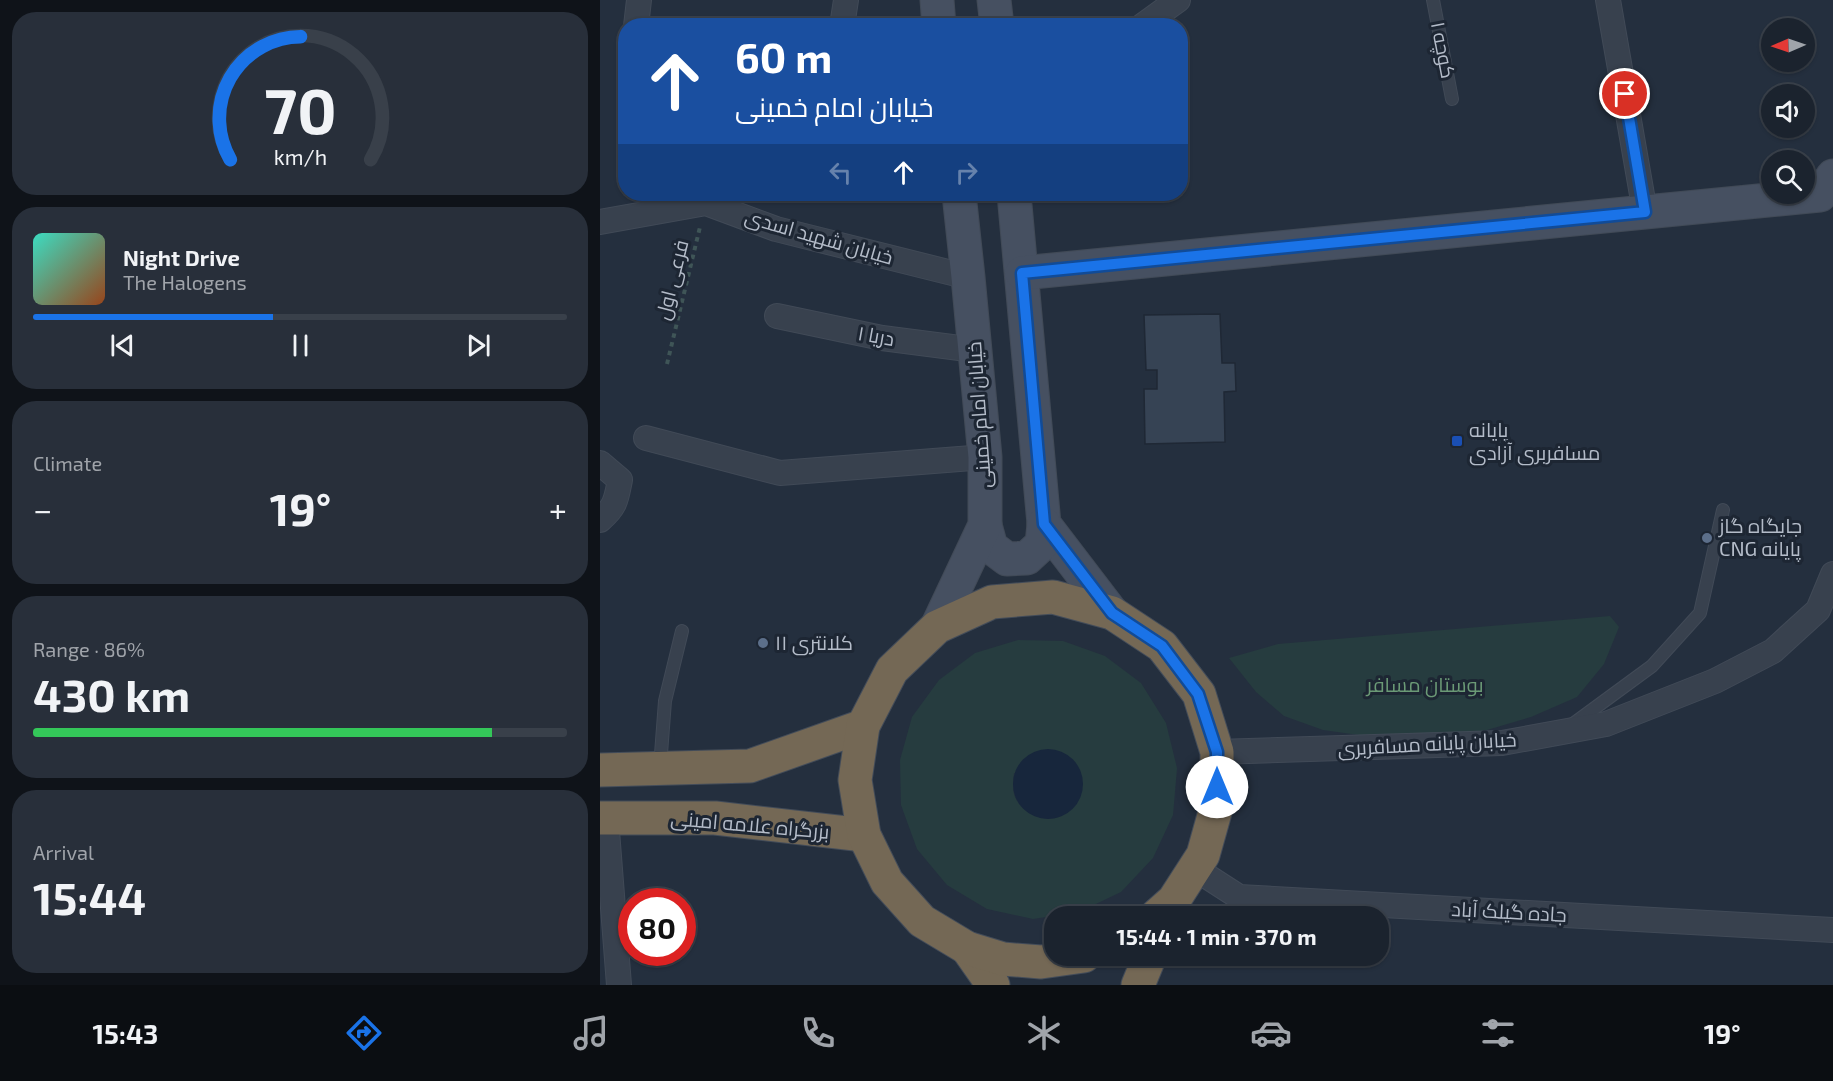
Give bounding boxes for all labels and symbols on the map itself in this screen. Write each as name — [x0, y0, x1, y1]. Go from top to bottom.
north arrow — [1761, 18, 1815, 72]
street label: کوچه ۱ — [1425, 19, 1461, 81]
pin — [1599, 68, 1650, 119]
street label: خیابان شهید اسدی — [742, 203, 896, 271]
street label: فرعی اول — [649, 237, 695, 323]
street label: دریا ۱ — [856, 320, 896, 351]
street label: خیابان امام خمینی — [961, 341, 998, 489]
place label: پایانه مسافربری آزادی — [1469, 417, 1600, 466]
marker: پایانه مسافربری آزادی — [1450, 434, 1464, 448]
place label: جایگاه گاز CNG پایانه — [1718, 513, 1802, 562]
marker: جایگاه گاز CNG پایانه — [1700, 531, 1714, 545]
place label: کلانتری ۱۱ — [775, 630, 853, 656]
marker: کلانتری ۱۱ — [756, 636, 770, 650]
park label: بوستان مسافر — [1365, 672, 1484, 698]
street label: خیابان پایانه مسافربری — [1337, 726, 1517, 762]
position arrow — [1185, 755, 1249, 819]
street label: بزرگراه علامه امینی — [669, 805, 831, 845]
speed limit sign: 80 — [618, 888, 696, 966]
street label: جاده گیلک آباد — [1451, 896, 1567, 926]

